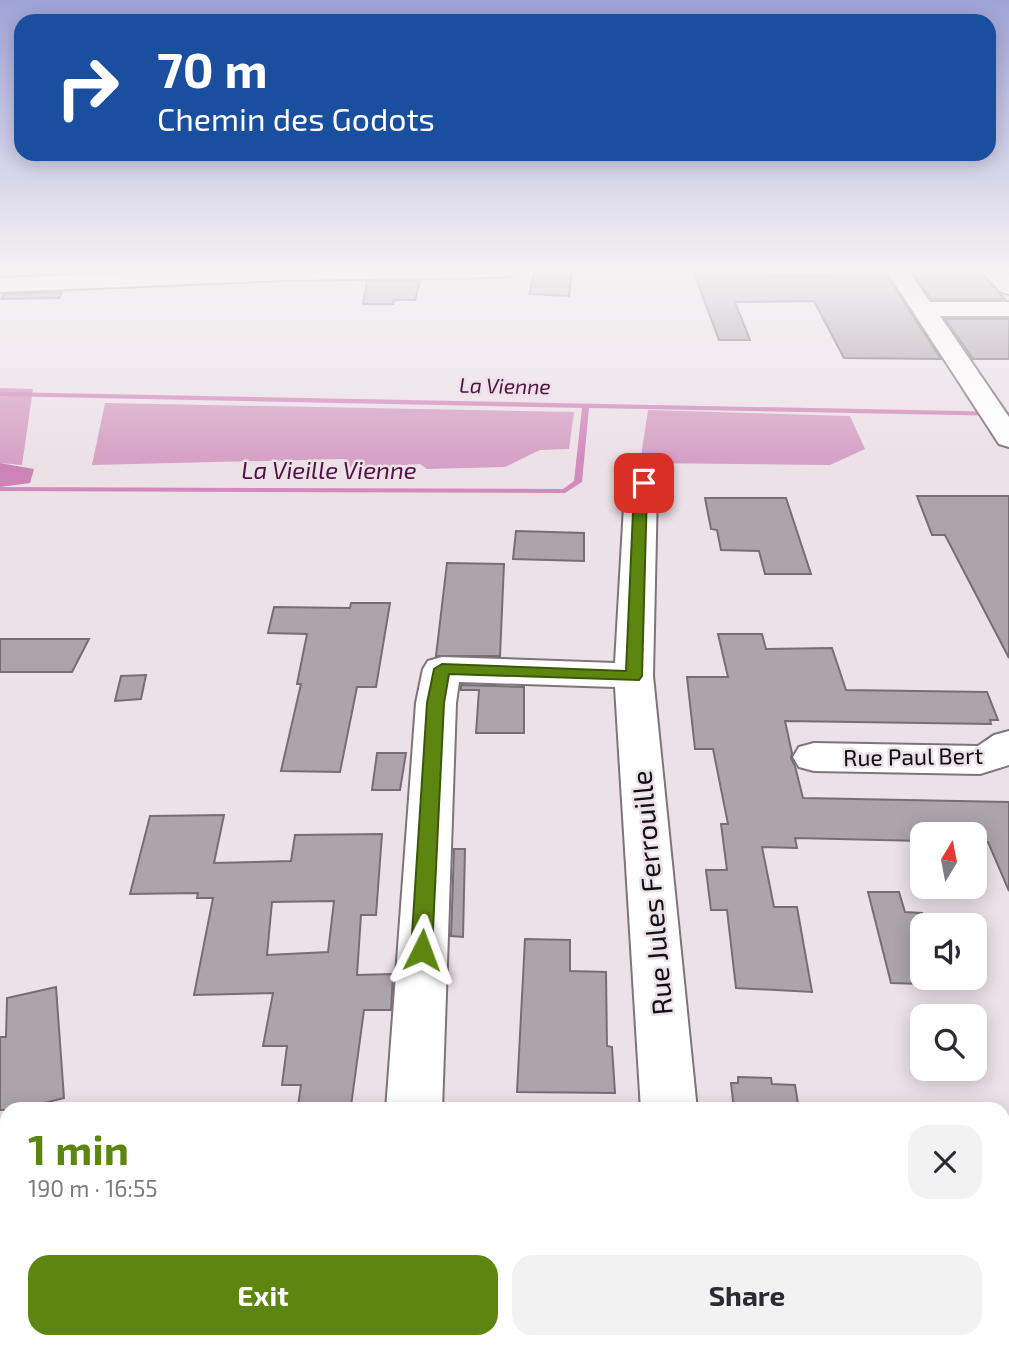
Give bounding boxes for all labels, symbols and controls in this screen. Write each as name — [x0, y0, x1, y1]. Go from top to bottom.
text: 70 m — [157, 39, 268, 98]
icon: right — [42, 42, 133, 133]
text: Chemin des Godots — [157, 99, 435, 137]
water label: La Vienne — [459, 372, 551, 398]
pin — [614, 453, 674, 513]
water label: La Vieille Vienne — [241, 455, 417, 484]
icon: arrive — [625, 464, 663, 502]
street label: Rue Paul Bert — [843, 741, 983, 771]
street label: Rue Jules Ferrouille — [623, 769, 679, 1017]
north arrow — [910, 822, 987, 900]
map controls — [910, 822, 987, 1081]
position arrow — [385, 913, 459, 987]
button: sound — [910, 913, 987, 990]
button: search — [910, 1004, 987, 1081]
text: 1 min — [28, 1123, 129, 1173]
button: close — [908, 1125, 982, 1199]
text: 190 m · 16:55 — [28, 1174, 158, 1202]
button: Exit — [28, 1255, 498, 1335]
button: Share — [512, 1255, 982, 1335]

